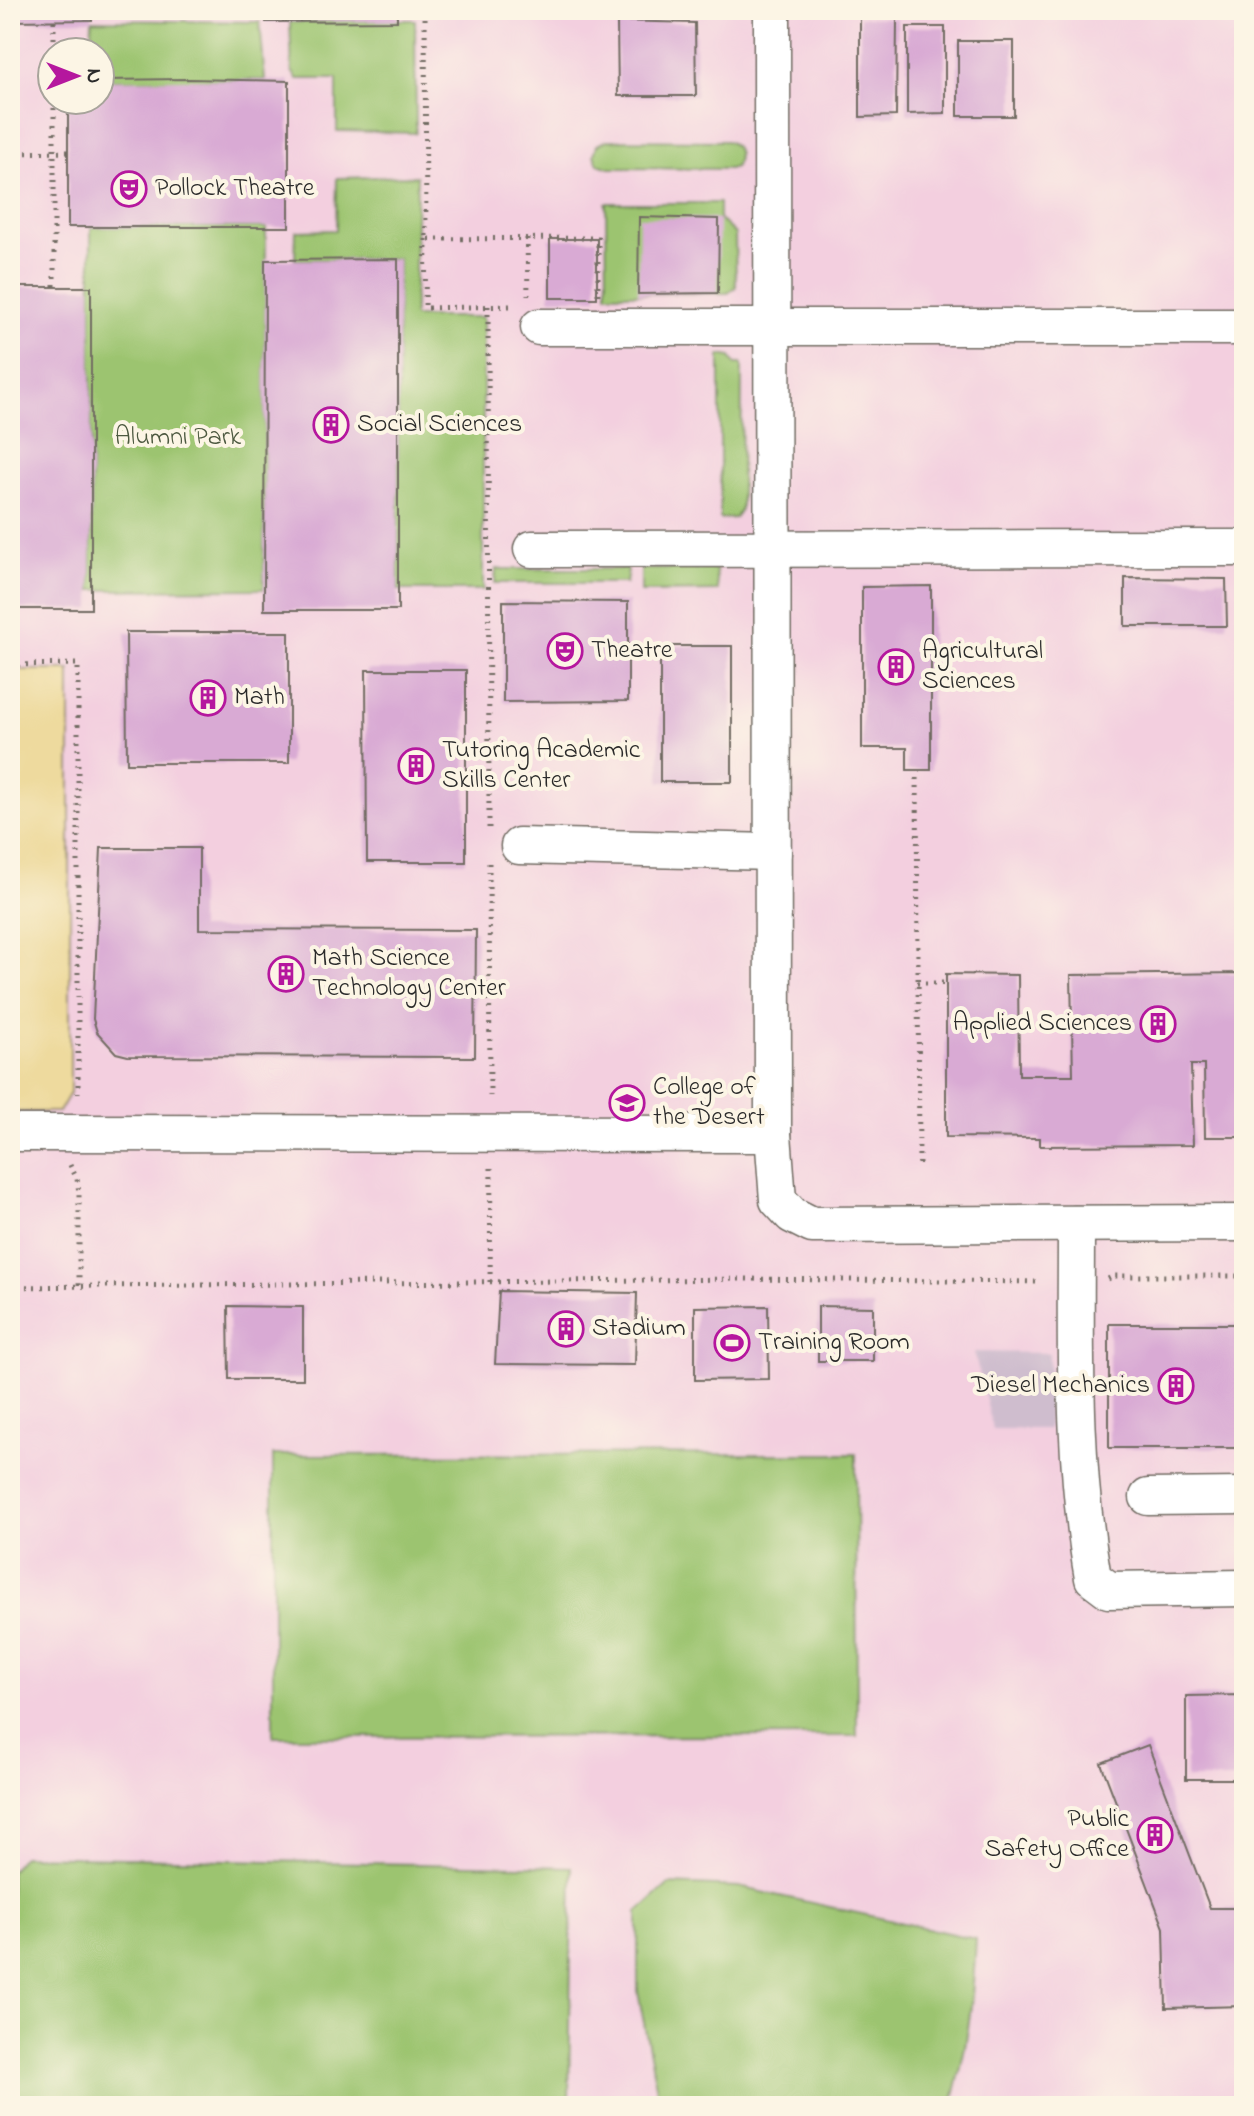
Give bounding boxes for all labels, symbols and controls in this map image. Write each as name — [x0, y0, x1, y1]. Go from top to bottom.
north arrow — [36, 36, 116, 116]
text: N — [77, 69, 109, 83]
theatre icon: Pollock Theatre — [110, 170, 148, 208]
place label: Pollock Theatre — [155, 170, 315, 208]
building icon: Social Sciences — [312, 406, 350, 444]
place label: Social Sciences — [357, 406, 522, 444]
park label: Alumni Park — [115, 419, 242, 457]
theatre icon: Theatre — [546, 632, 584, 670]
place label: Theatre — [591, 632, 673, 670]
place label: Agricultural Sciences — [922, 633, 1043, 701]
building icon: Agricultural Sciences — [877, 648, 915, 686]
building icon: Math — [189, 679, 227, 717]
place label: Math — [234, 679, 285, 717]
place label: Tutoring Academic Skills Center — [442, 732, 641, 800]
building icon: Tutoring Academic Skills Center — [397, 747, 435, 785]
place label: Math Science Technology Center — [312, 940, 507, 1008]
building icon: Math Science Technology Center — [267, 955, 305, 993]
place label: Applied Sciences — [953, 1005, 1132, 1043]
building icon: Applied Sciences — [1139, 1005, 1177, 1043]
place label: College of the Desert — [653, 1069, 765, 1137]
school or university icon: College of the Desert — [608, 1084, 646, 1122]
building icon: Stadium — [547, 1310, 585, 1348]
place label: Stadium — [592, 1310, 686, 1348]
sports icon: Training Room — [713, 1324, 751, 1362]
place label: Training Room — [758, 1324, 910, 1362]
place label: Diesel Mechanics — [970, 1367, 1150, 1405]
building icon: Diesel Mechanics — [1157, 1367, 1195, 1405]
place label: Public Safety Office — [985, 1801, 1129, 1869]
building icon: Public Safety Office — [1136, 1816, 1174, 1854]

